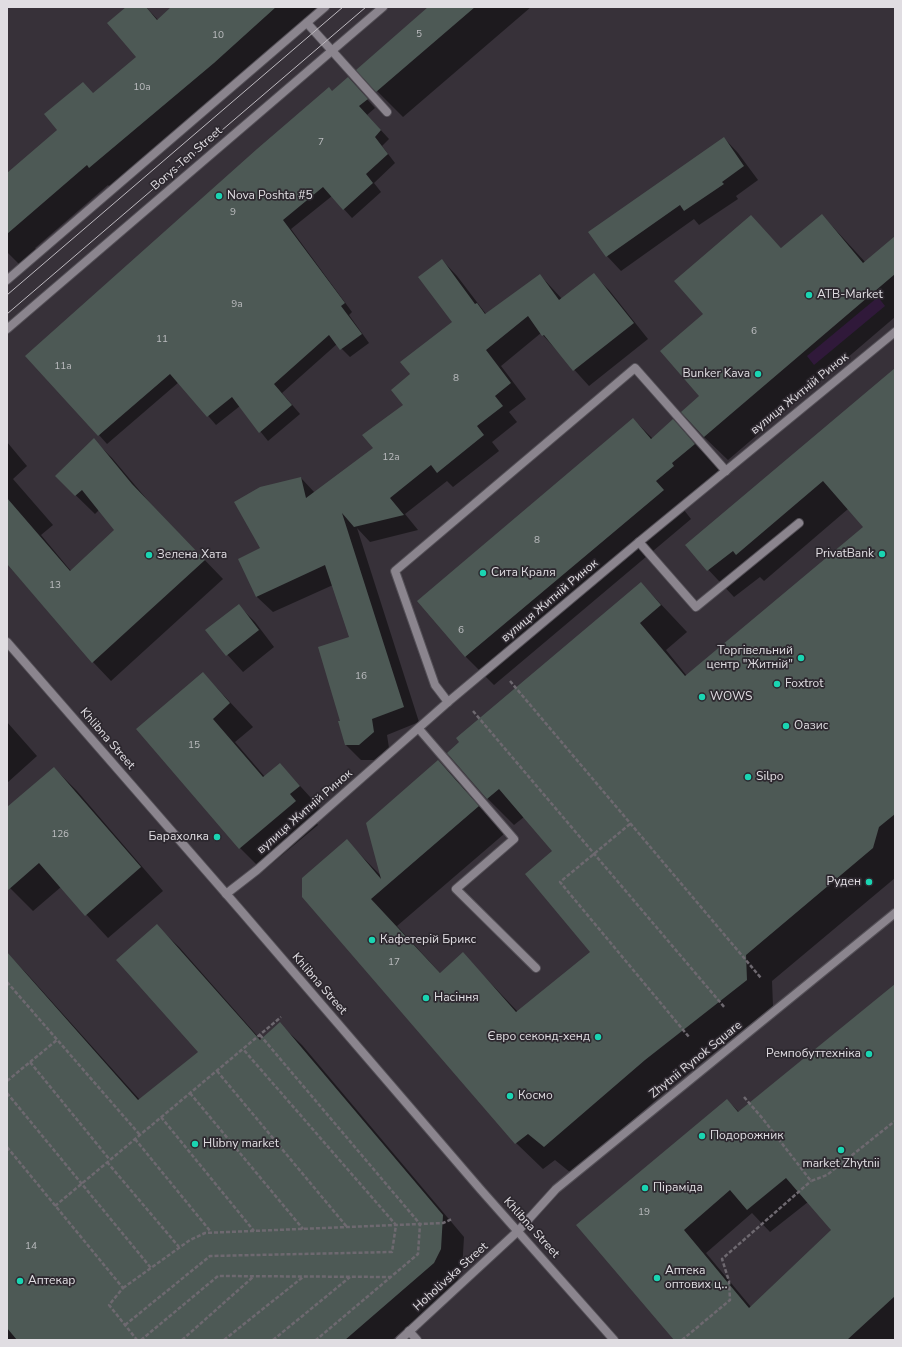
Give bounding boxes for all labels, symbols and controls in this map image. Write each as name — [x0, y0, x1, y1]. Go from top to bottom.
house number: 5 — [416, 29, 422, 41]
house number: 10 — [212, 30, 224, 42]
house number: 10а — [133, 82, 151, 94]
street label: Borys Ten Street — [148, 124, 226, 194]
house number: 7 — [318, 137, 324, 149]
place label: Nova Poshta #5 — [227, 189, 313, 203]
marker: Nova Poshta #5 — [214, 191, 224, 201]
house number: 9 — [230, 207, 236, 219]
place label: ATB-Market — [817, 288, 883, 302]
marker: ATB-Market — [804, 290, 814, 300]
house number: 9а — [231, 299, 243, 311]
house number: 6 — [751, 326, 757, 338]
house number: 11 — [156, 334, 168, 346]
street label: вулиця Житній Ринок — [748, 350, 852, 438]
house number: 11а — [54, 361, 72, 373]
place label: Bunker Kava — [683, 367, 750, 381]
marker: Bunker Kava — [753, 369, 763, 379]
house number: 8 — [453, 373, 459, 385]
house number: 12а — [382, 452, 400, 464]
house number: 8 — [534, 535, 540, 547]
place label: PrivatBank — [816, 547, 874, 561]
place label: Зелена Хата — [157, 548, 227, 562]
marker: PrivatBank — [877, 549, 887, 559]
marker: Зелена Хата — [144, 550, 154, 560]
street label: вулиця Житній Ринок — [499, 556, 601, 646]
place label: Сита Краля — [491, 566, 556, 580]
marker: Сита Краля — [478, 568, 488, 578]
house number: 13 — [49, 580, 61, 592]
house number: 6 — [458, 625, 464, 637]
place label: Торгівельний центр "Житній" — [706, 644, 793, 672]
marker: Торгівельний центр "Житній" — [796, 653, 806, 663]
house number: 16 — [355, 671, 367, 683]
place label: Foxtrot — [785, 677, 823, 691]
marker: Foxtrot — [772, 679, 782, 689]
place label: WOWS — [710, 690, 752, 704]
marker: WOWS — [697, 692, 707, 702]
street label: Khlibna Street — [76, 705, 138, 773]
place label: Оазис — [794, 719, 828, 733]
marker: Оазис — [781, 721, 791, 731]
house number: 15 — [188, 740, 200, 752]
street label: вулиця Житній Ринок — [254, 767, 356, 857]
place label: Silpo — [756, 770, 783, 784]
marker: Silpo — [743, 772, 753, 782]
house number: 12б — [51, 829, 69, 841]
place label: Барахолка — [148, 830, 209, 844]
marker: Барахолка — [212, 832, 222, 842]
place label: Руден — [827, 875, 861, 889]
marker: Руден — [864, 877, 874, 887]
place label: Кафетерій Брикс — [380, 933, 476, 947]
marker: Кафетерій Брикс — [367, 935, 377, 945]
street label: Khlibna Street — [288, 950, 350, 1018]
house number: 17 — [388, 957, 400, 969]
place label: Насіння — [434, 991, 479, 1005]
marker: Насіння — [421, 993, 431, 1003]
street label: Zhytnii Rynok Square — [647, 1018, 745, 1102]
place label: Євро секонд-хенд — [488, 1030, 590, 1044]
marker: Євро секонд-хенд — [593, 1032, 603, 1042]
place label: Ремпобуттехніка — [766, 1047, 861, 1061]
marker: Ремпобуттехніка — [864, 1049, 874, 1059]
place label: Космо — [518, 1089, 553, 1103]
marker: Космо — [505, 1091, 515, 1101]
place label: Подорожник — [710, 1129, 783, 1143]
marker: Подорожник — [697, 1131, 707, 1141]
place label: Hlibny market — [203, 1137, 279, 1151]
marker: Hlibny market — [190, 1139, 200, 1149]
marker: market Zhytnii — [836, 1145, 846, 1155]
place label: market Zhytnii — [802, 1157, 880, 1171]
place label: Піраміда — [653, 1181, 703, 1195]
marker: Піраміда — [640, 1183, 650, 1193]
street label: Khlibna Street — [500, 1195, 562, 1261]
house number: 19 — [638, 1207, 650, 1219]
street label: Hoholivska Street — [411, 1240, 491, 1314]
house number: 14 — [25, 1241, 37, 1253]
place label: Аптека оптових ц‥ — [665, 1264, 728, 1292]
marker: Аптека оптових ц‥ — [652, 1273, 662, 1283]
place label: Аптекар — [28, 1274, 75, 1288]
marker: Аптекар — [15, 1276, 25, 1286]

